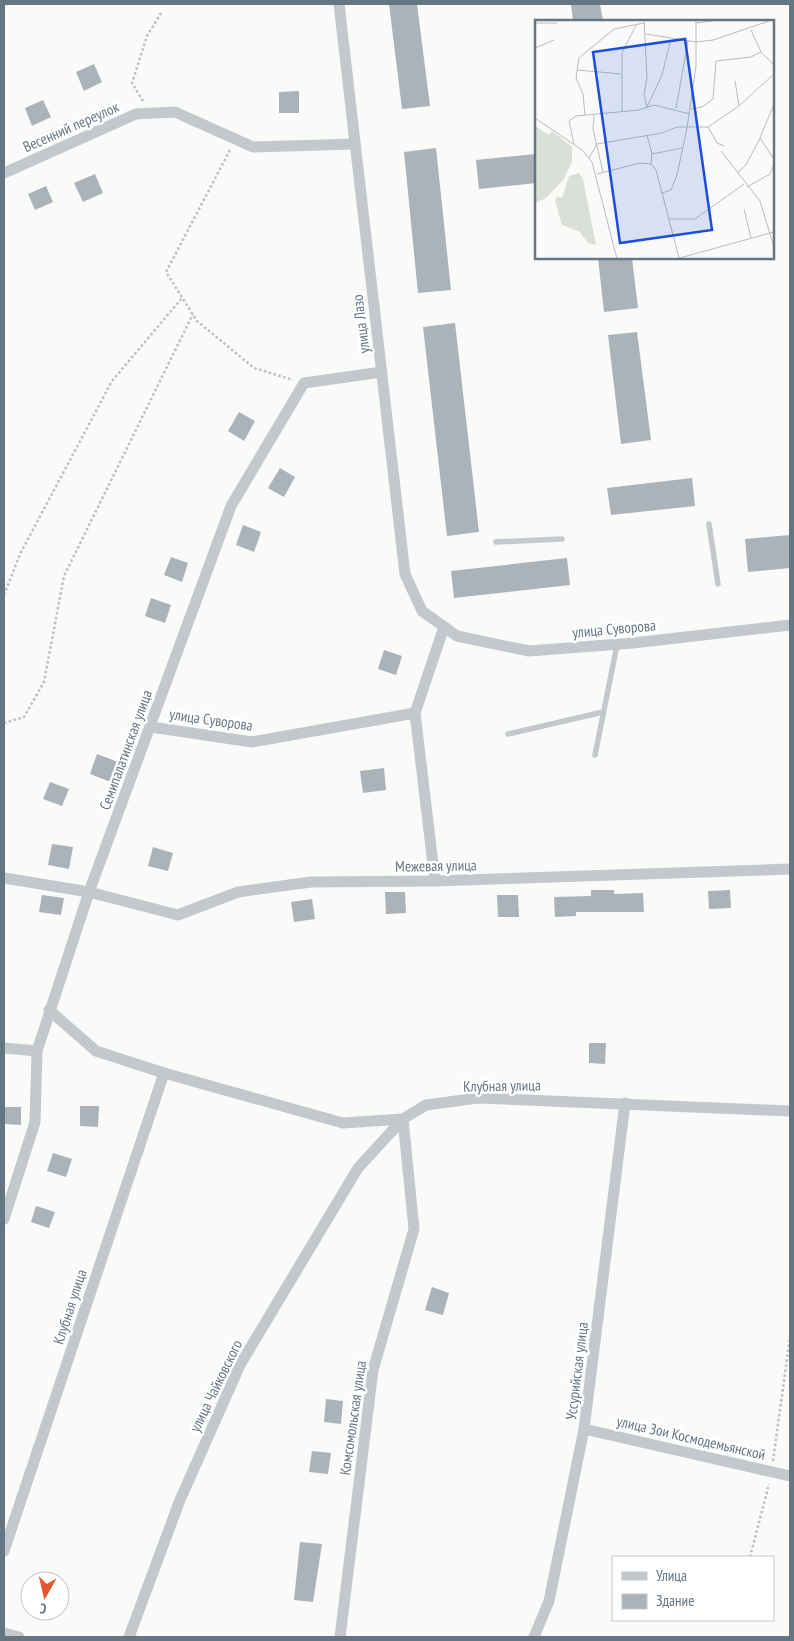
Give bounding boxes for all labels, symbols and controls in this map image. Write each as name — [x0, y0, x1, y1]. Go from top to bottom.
inset map — [535, 20, 774, 259]
street label: Весенний переулок — [20, 97, 122, 156]
street label: улица Лазо — [347, 294, 374, 355]
street label: улица Суворова — [571, 615, 657, 642]
street label: Семипалатинская улица — [95, 687, 156, 812]
street label: улица Суворова — [168, 704, 254, 735]
street label: Межевая улица — [395, 855, 477, 876]
street label: Клубная улица — [463, 1075, 541, 1096]
street label: Клубная улица — [48, 1267, 91, 1347]
street label: Уссурийская улица — [561, 1321, 592, 1421]
street label: улица Чайковского — [185, 1337, 246, 1435]
street label: Комсомольская улица — [335, 1360, 370, 1476]
street label: улица Зои Космодемьянской — [615, 1411, 767, 1464]
legend — [612, 1556, 774, 1621]
text: Улица — [656, 1566, 687, 1585]
north arrow — [20, 1571, 70, 1621]
text: Здание — [656, 1591, 694, 1610]
text: С — [38, 1599, 48, 1618]

